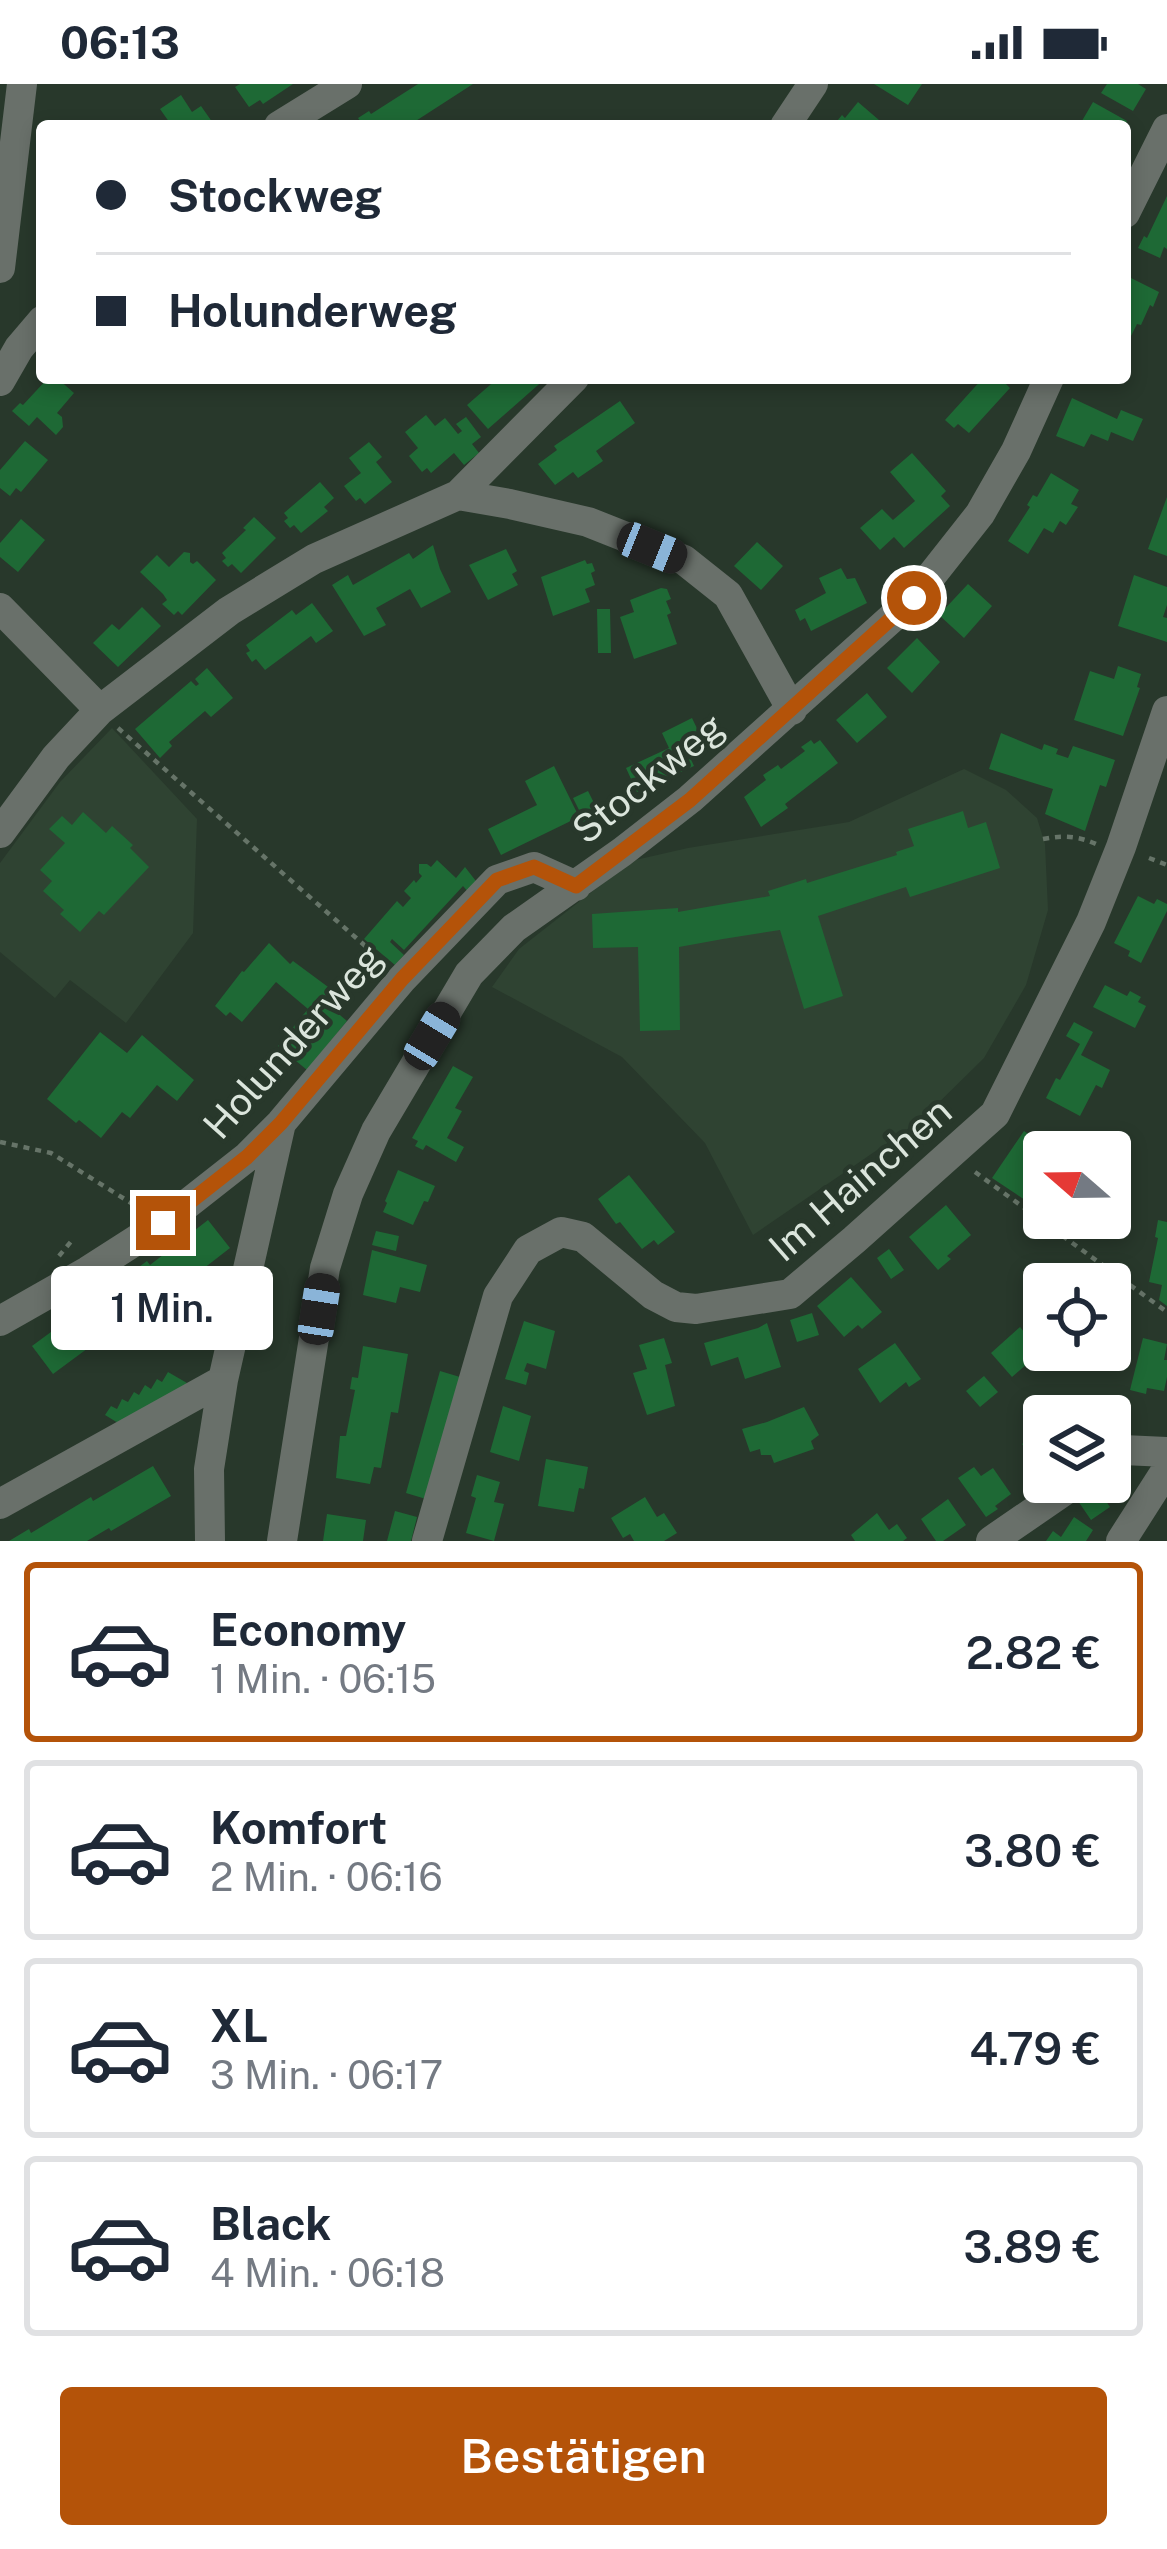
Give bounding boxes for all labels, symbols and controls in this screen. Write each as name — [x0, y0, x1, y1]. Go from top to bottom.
text: 06:13 — [60, 16, 180, 69]
text: Stockweg — [168, 169, 382, 222]
text: Holunderweg — [168, 284, 457, 337]
car — [612, 518, 692, 578]
route start — [887, 571, 941, 625]
street label: Stockweg — [563, 703, 733, 853]
street label: Holunderweg — [194, 934, 392, 1148]
car — [398, 996, 466, 1076]
street label: Im Hainchen — [760, 1088, 960, 1270]
north arrow — [1023, 1131, 1131, 1239]
map controls — [1023, 1131, 1131, 1503]
route end — [136, 1196, 190, 1250]
button: locate — [1023, 1263, 1131, 1371]
callout: 1 Min. — [52, 1265, 274, 1349]
car — [296, 1271, 342, 1347]
text: 1 Min. — [110, 1285, 214, 1331]
button: layers — [1023, 1395, 1131, 1503]
icon: car — [66, 1598, 174, 1706]
text: Economy — [210, 1603, 406, 1656]
text: 2.82 € — [966, 1626, 1101, 1679]
text: 1 Min. · 06:15 — [210, 1656, 436, 1702]
icon: car — [66, 1796, 174, 1904]
text: Komfort — [210, 1801, 387, 1854]
text: 3.80 € — [964, 1824, 1101, 1877]
text: 2 Min. · 06:16 — [210, 1854, 443, 1900]
icon: car — [66, 1994, 174, 2102]
text: XL — [210, 1999, 268, 2052]
text: 4.79 € — [969, 2022, 1101, 2075]
text: 3 Min. · 06:17 — [210, 2052, 443, 2098]
icon: car — [66, 2192, 174, 2300]
text: Black — [210, 2197, 331, 2250]
text: 3.89 € — [963, 2220, 1101, 2273]
text: 4 Min. · 06:18 — [210, 2250, 445, 2296]
button: Bestätigen — [60, 2387, 1107, 2525]

